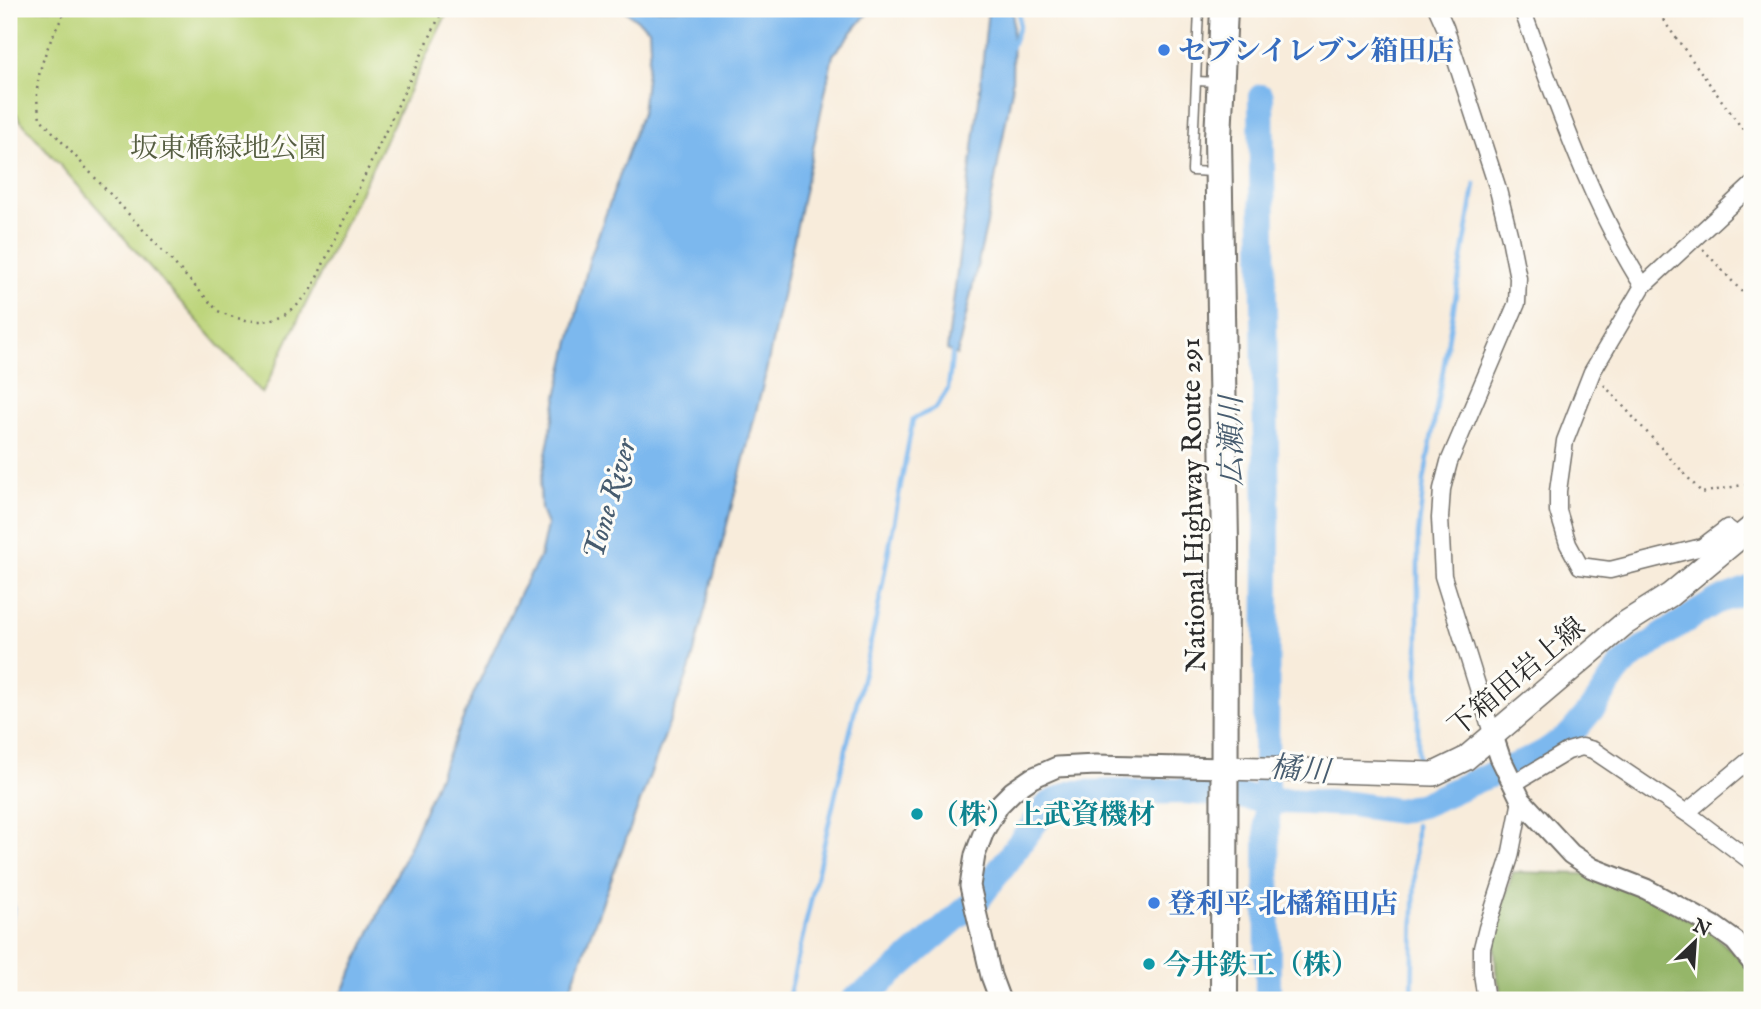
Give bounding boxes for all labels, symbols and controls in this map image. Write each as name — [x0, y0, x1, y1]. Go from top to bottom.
place label: セブンイレブン箱田店 — [1178, 35, 1454, 70]
marker: セブンイレブン箱田店 — [1156, 42, 1172, 58]
park label: 坂東橋緑地公園 — [130, 132, 326, 167]
street label: National Highway Route 291 — [1174, 337, 1215, 673]
water label: 広瀬川 — [1214, 393, 1252, 486]
water label: Tone River — [576, 433, 647, 564]
street label: 下箱田岩上線 — [1442, 611, 1593, 745]
water label: 橘川 — [1268, 749, 1334, 793]
place label: （株）上武資機材 — [931, 799, 1155, 834]
marker: （株）上武資機材 — [909, 806, 925, 822]
place label: 登利平 北橘箱田店 — [1168, 888, 1398, 923]
marker: 登利平 北橘箱田店 — [1146, 895, 1162, 911]
north arrow — [1660, 908, 1730, 978]
text: N — [1688, 914, 1714, 943]
place label: 今井鉄工（株） — [1163, 949, 1359, 984]
marker: 今井鉄工（株） — [1141, 956, 1157, 972]

